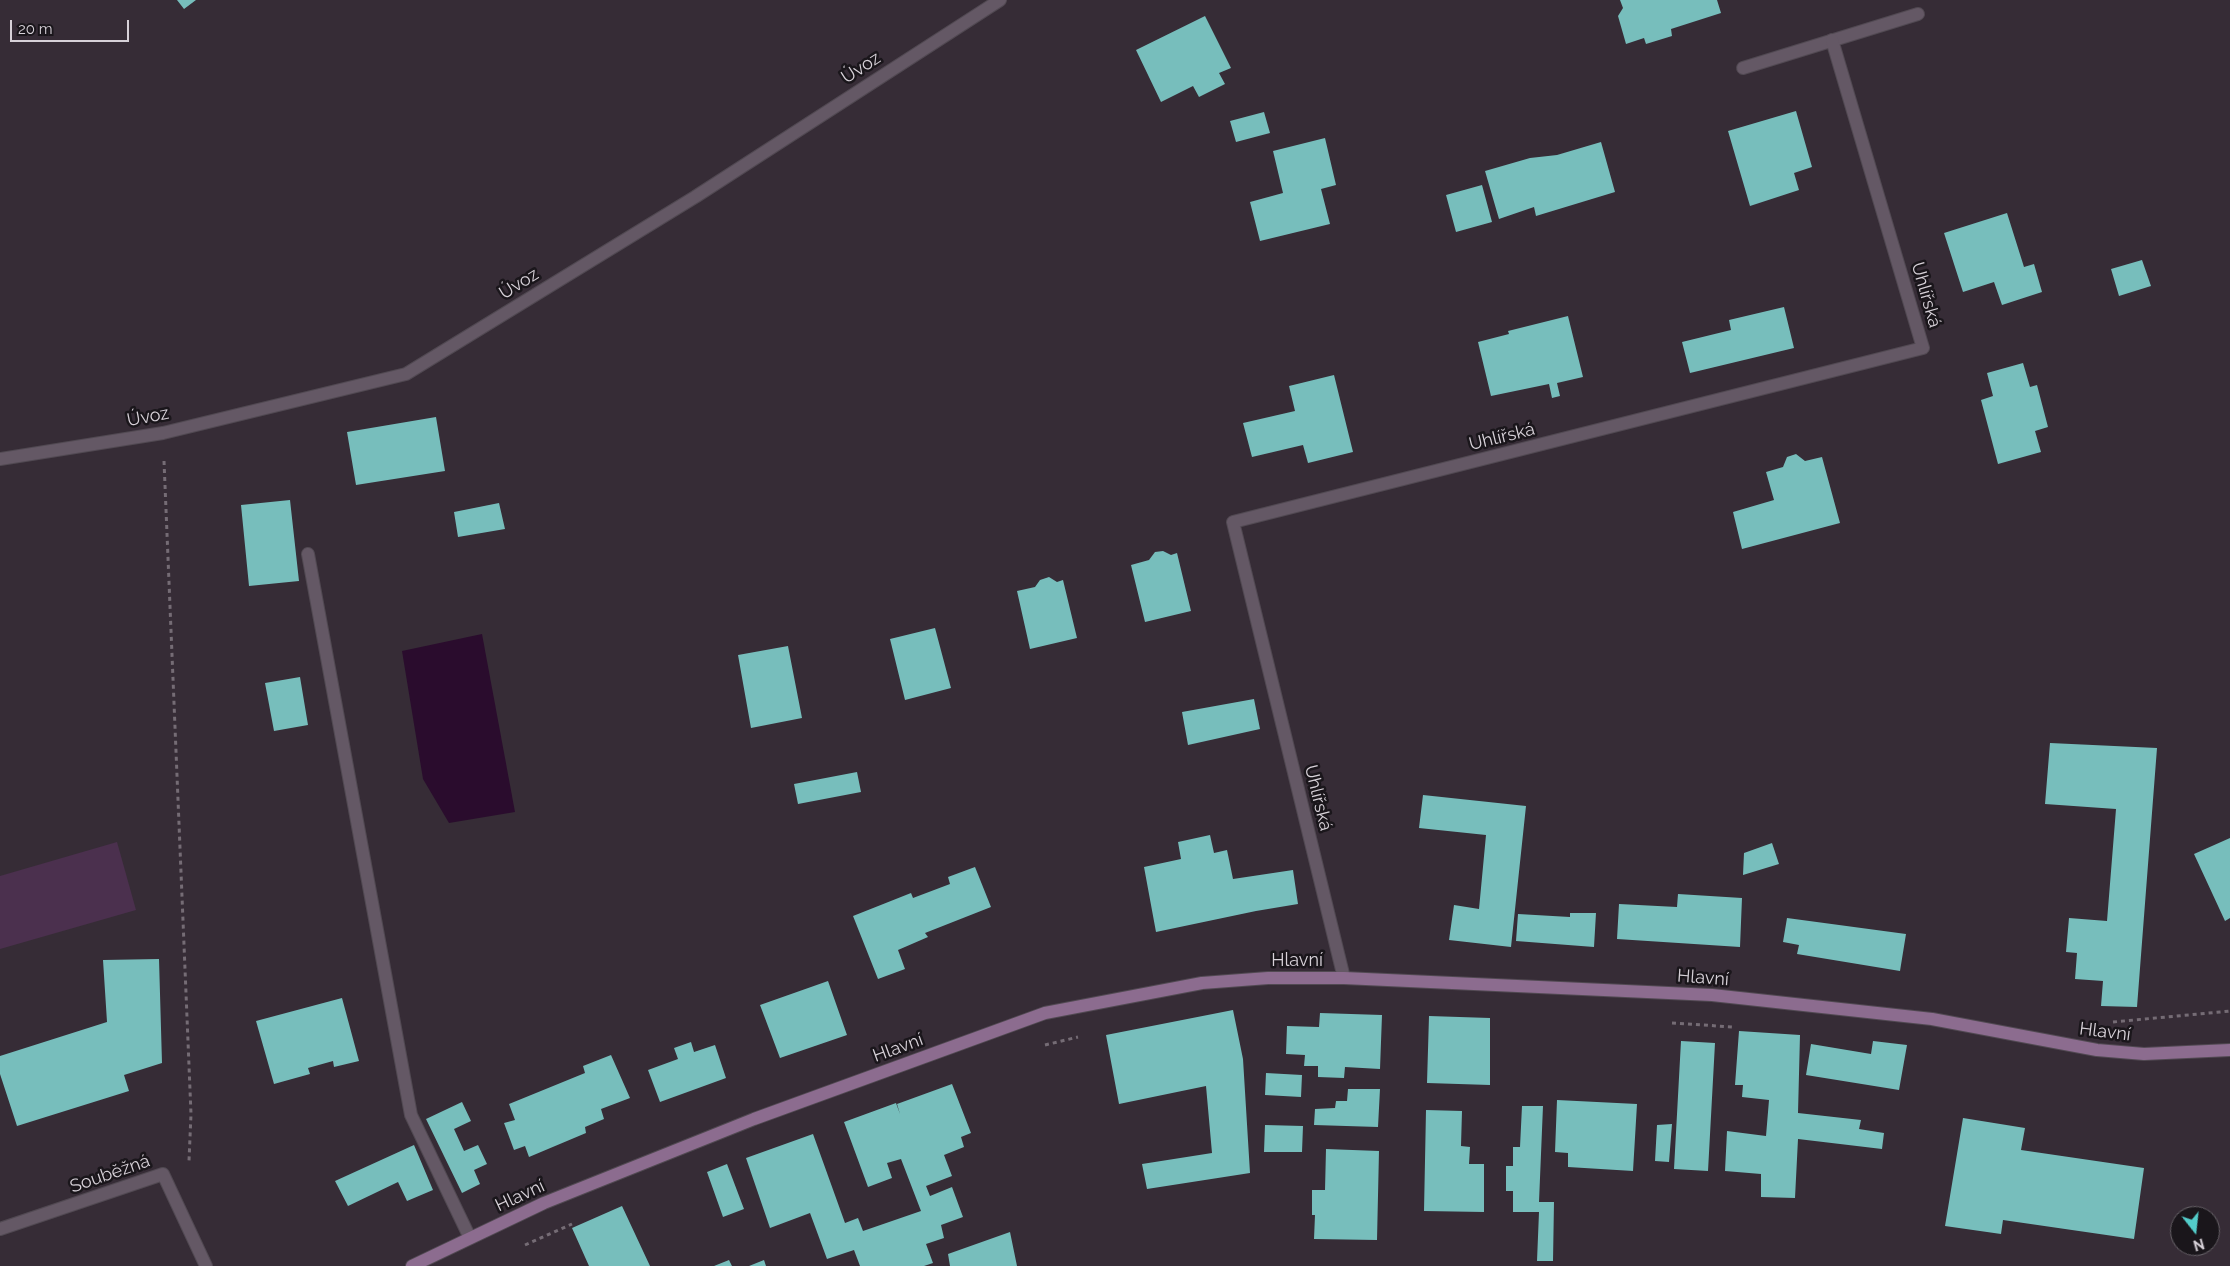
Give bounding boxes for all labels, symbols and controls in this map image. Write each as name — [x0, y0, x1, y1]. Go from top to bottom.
scale bar — [12, 10, 131, 42]
text: 20 m — [18, 20, 53, 38]
street label: Úvoz — [837, 47, 885, 89]
street label: Uhlířská — [1906, 260, 1946, 330]
street label: Úvoz — [495, 264, 543, 304]
street label: Úvoz — [125, 402, 171, 432]
street label: Uhlířská — [1467, 418, 1537, 456]
street label: Uhlířská — [1299, 763, 1337, 833]
street label: Hlavní — [1271, 950, 1323, 972]
street label: Hlavní — [1676, 965, 1730, 991]
street label: Hlavní — [2078, 1018, 2132, 1046]
street label: Hlavní — [870, 1029, 926, 1067]
street label: Souběžná — [67, 1150, 153, 1198]
street label: Hlavní — [492, 1175, 548, 1217]
north arrow — [2170, 1206, 2220, 1256]
text: N — [2192, 1235, 2206, 1254]

